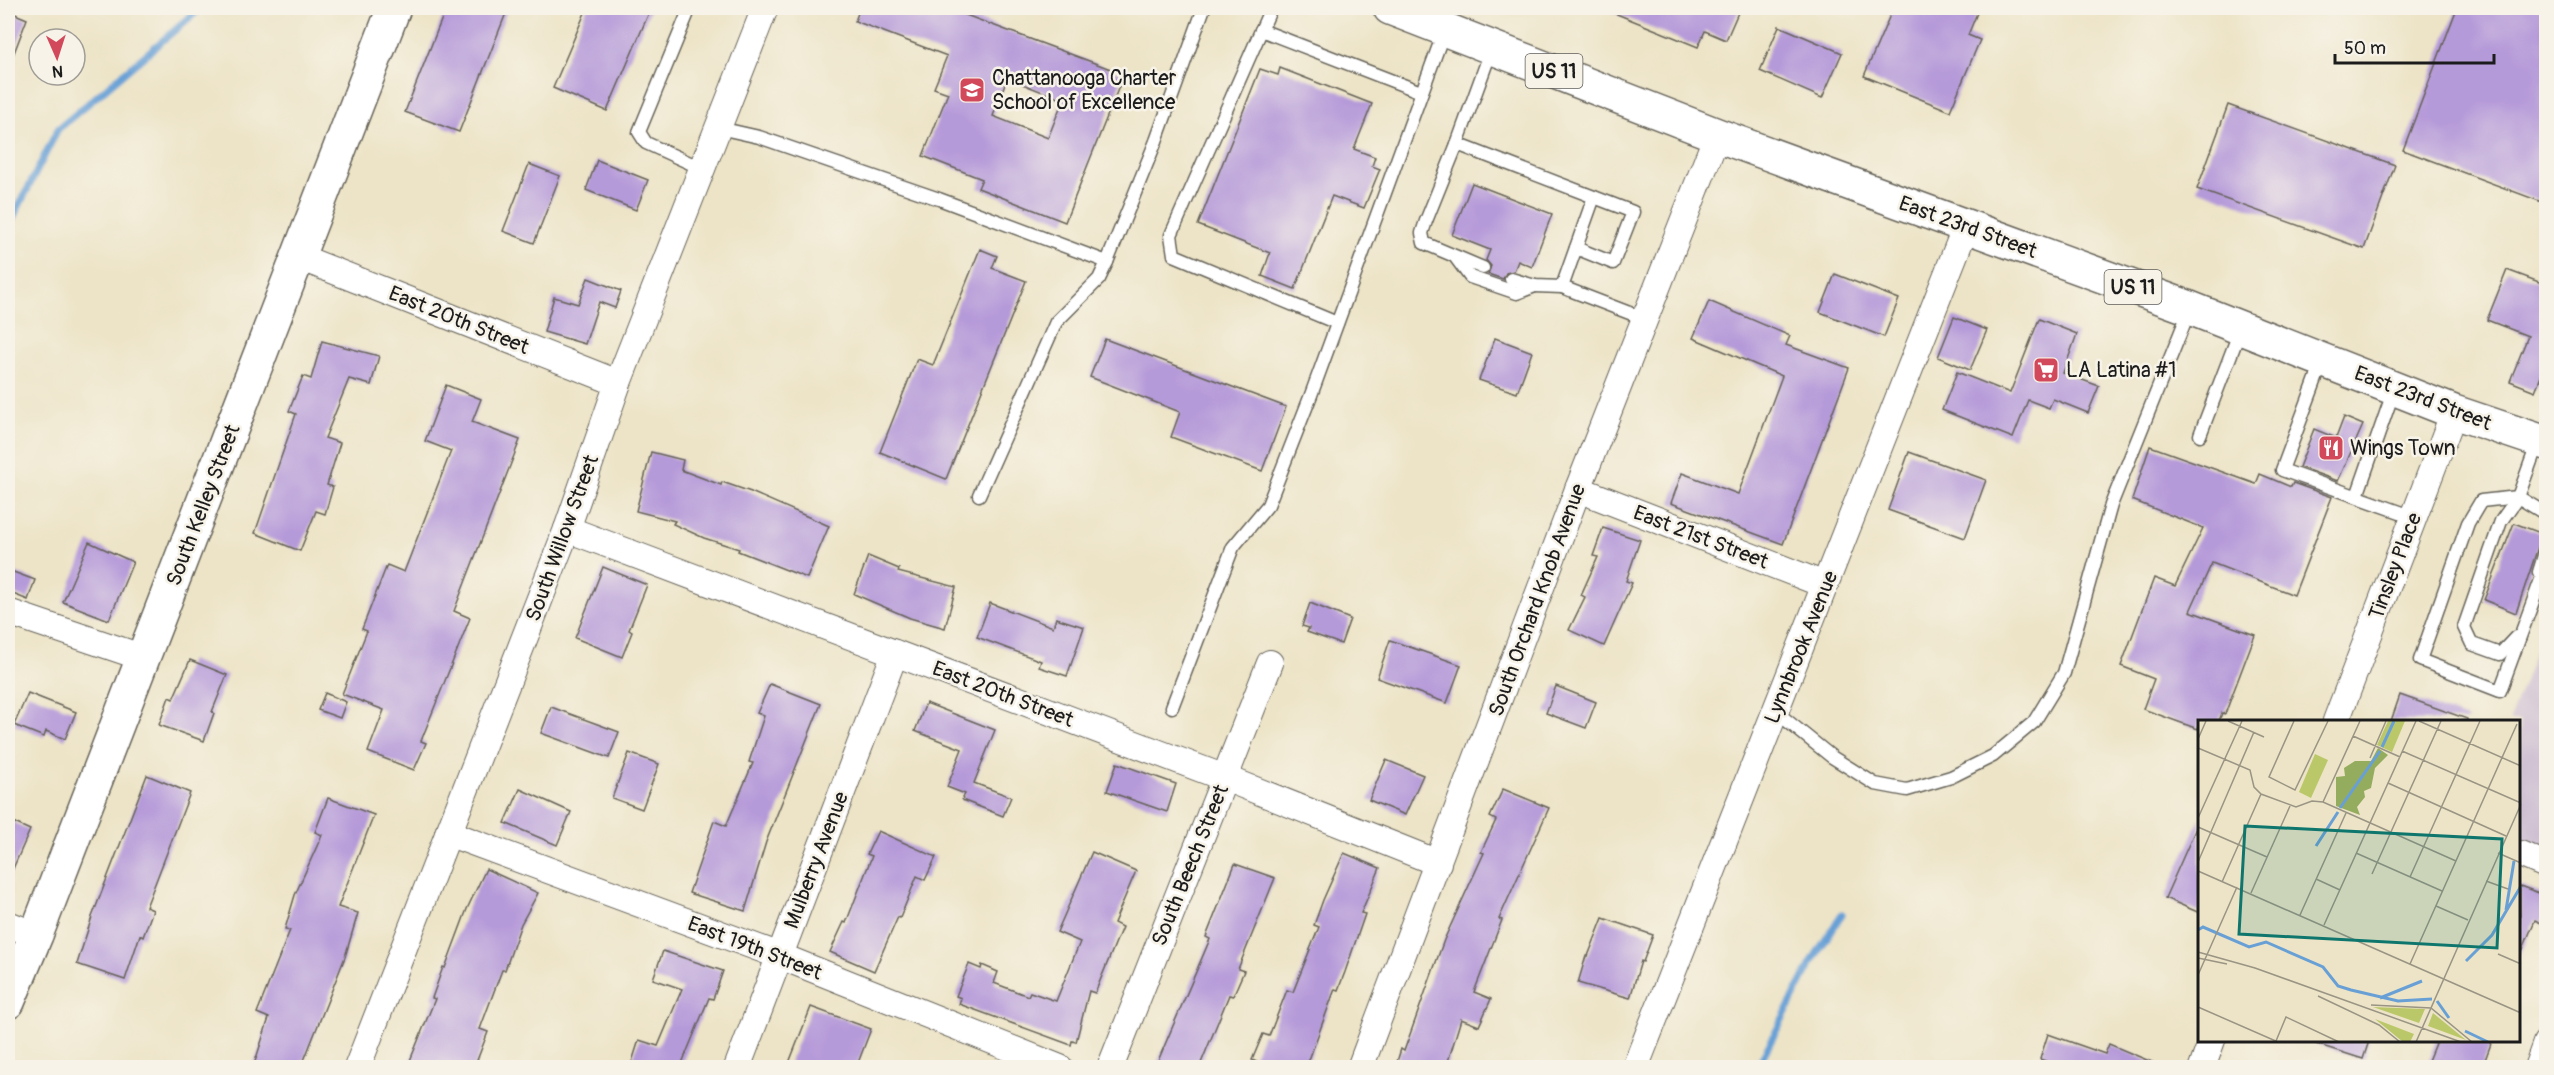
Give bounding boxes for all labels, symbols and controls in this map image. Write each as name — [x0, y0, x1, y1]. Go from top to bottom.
north arrow — [27, 27, 87, 87]
scale bar — [2335, 27, 2494, 65]
text: 50 m — [2344, 37, 2386, 60]
road number: US 11 — [1526, 54, 1582, 88]
text: N — [52, 61, 64, 81]
place label: Chattanooga Charter School of Excellence — [992, 65, 1177, 116]
school or university icon: Chattanooga Charter School of Excellence — [957, 75, 987, 105]
street label: East 23rd Street — [1895, 190, 2041, 265]
road number: US 11 — [2104, 270, 2162, 304]
street label: East 20th Street — [385, 280, 533, 361]
supermarket icon: LA Latina #1 — [2031, 355, 2061, 385]
place label: LA Latina #1 — [2066, 357, 2177, 384]
street label: East 23rd Street — [2350, 360, 2496, 437]
street label: South Kelley Street — [160, 420, 247, 590]
restaurant icon: Wings Town — [2316, 433, 2346, 463]
place label: Wings Town — [2350, 435, 2456, 462]
street label: South Willow Street — [520, 451, 605, 625]
street label: South Orchard Knob Avenue — [1483, 480, 1592, 720]
street label: East 21st Street — [1630, 499, 1773, 576]
street label: Tinsley Place — [2363, 508, 2428, 623]
street label: Lynnbrook Avenue — [1759, 566, 1845, 728]
street label: East 20th Street — [928, 655, 1078, 734]
inset map — [2198, 720, 2521, 1042]
street label: South Beech Street — [1146, 780, 1235, 950]
street label: Mulberry Avenue — [778, 787, 855, 932]
street label: East 19th Street — [684, 910, 826, 987]

